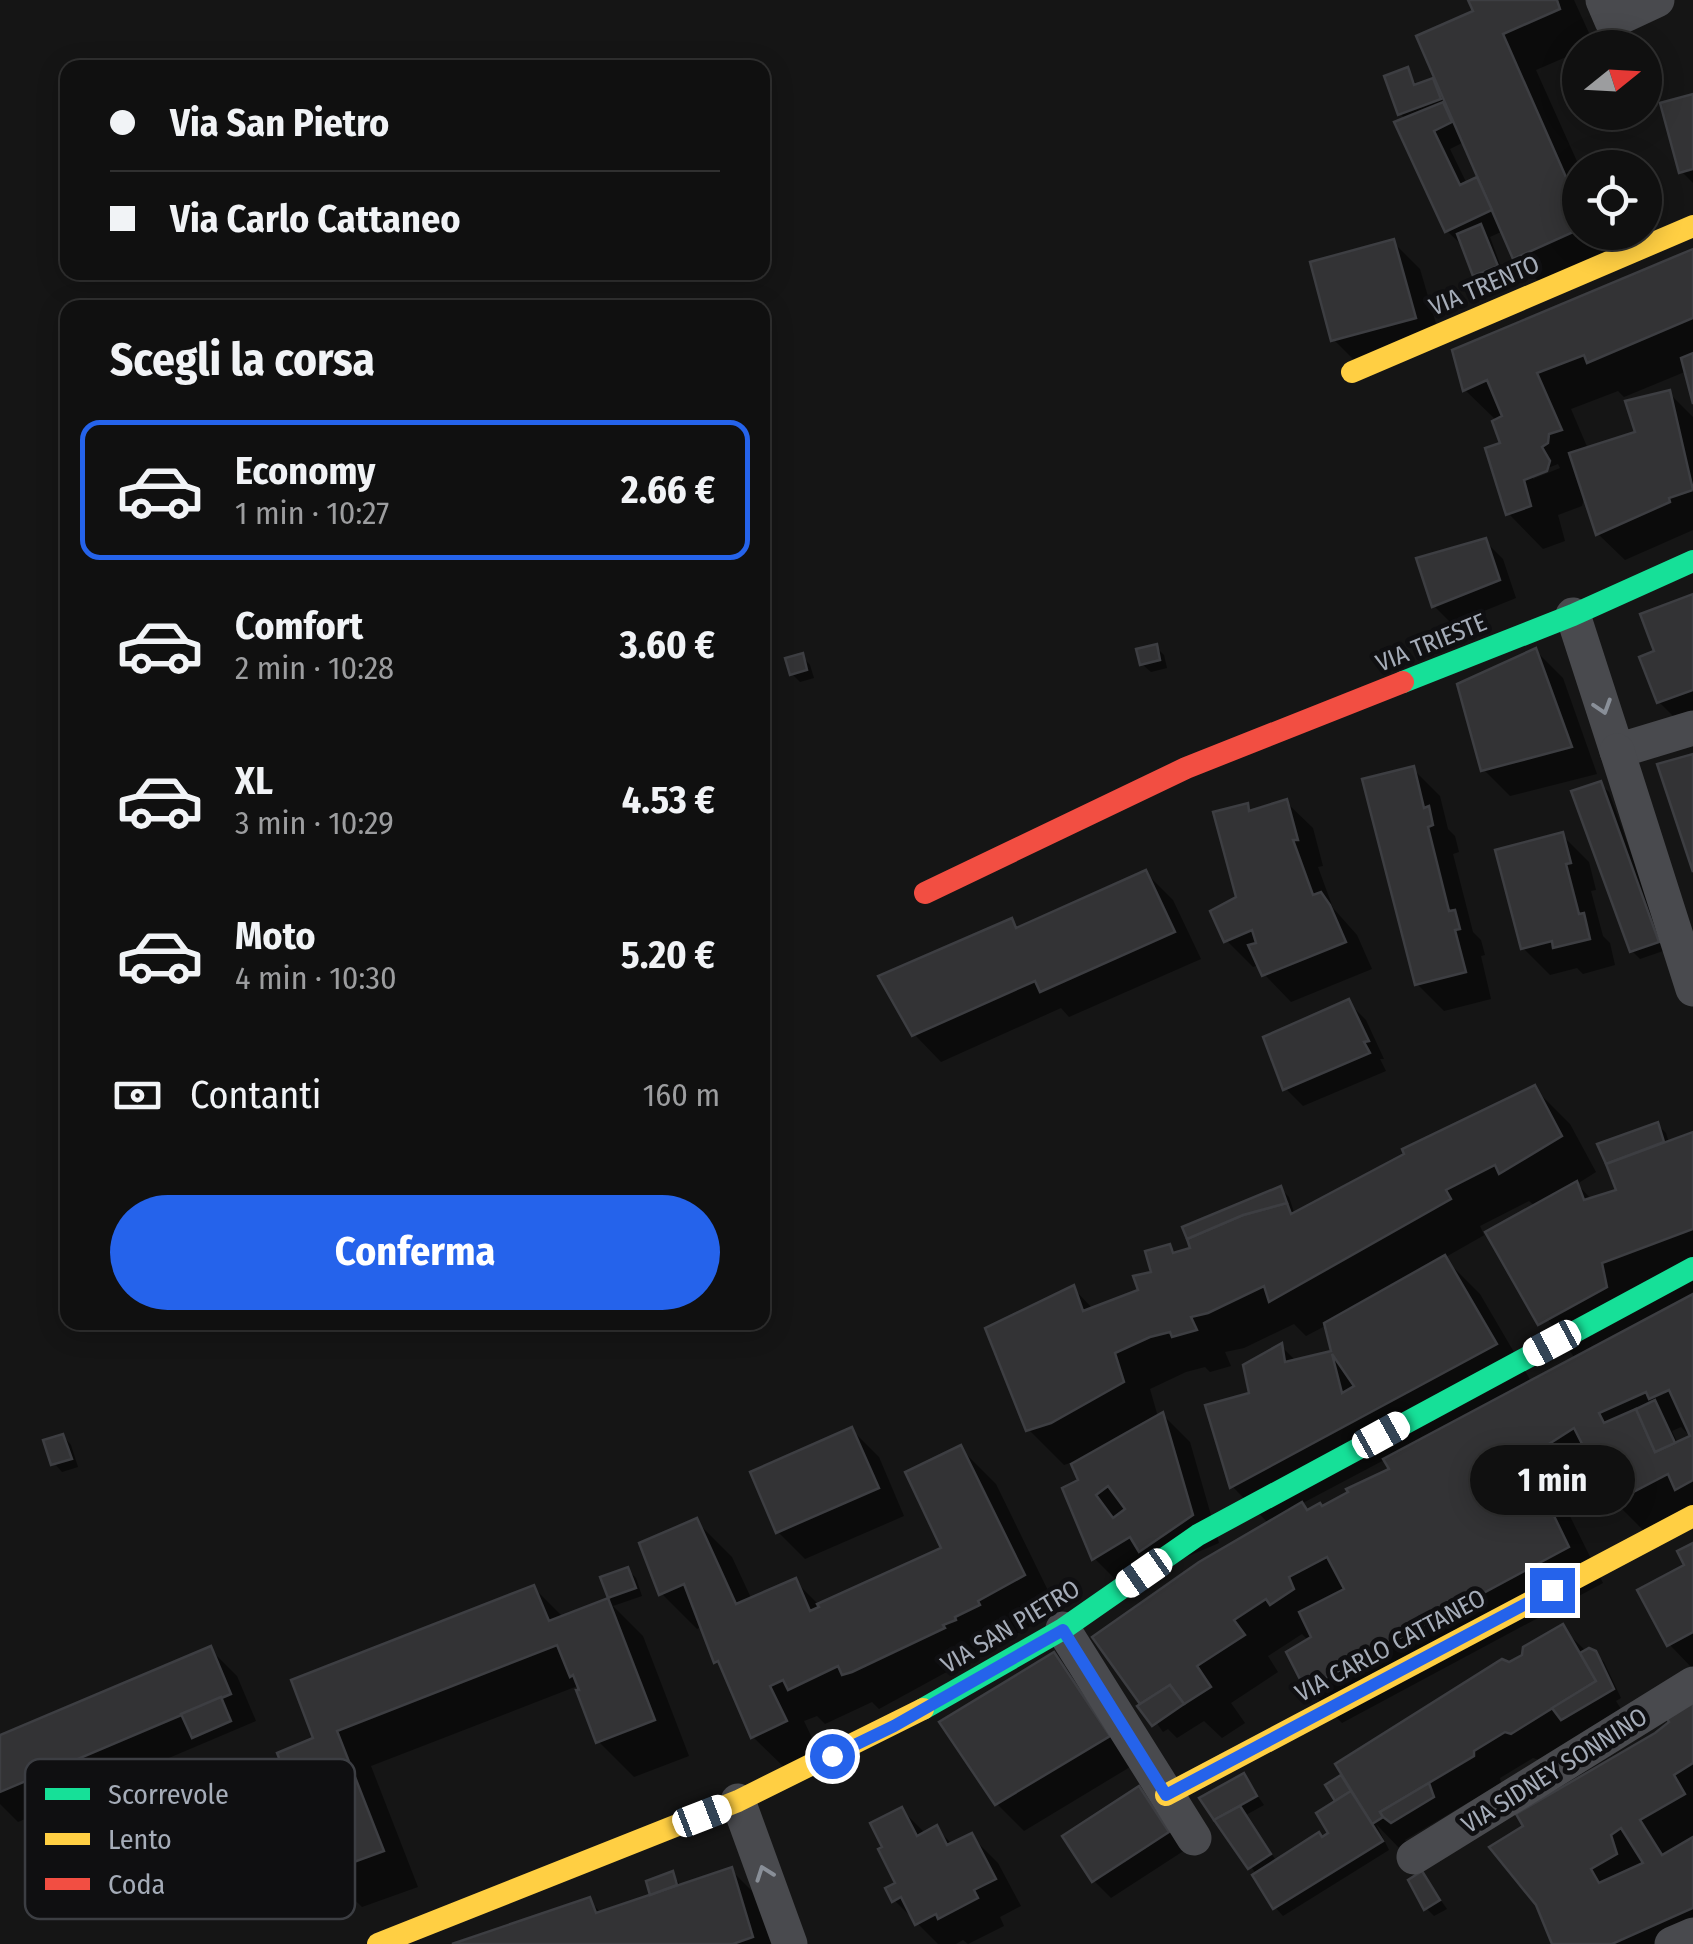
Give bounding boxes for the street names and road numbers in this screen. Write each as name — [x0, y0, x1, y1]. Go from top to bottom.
street label: VIA TRENTO — [1425, 249, 1544, 323]
street label: VIA TRIESTE — [1372, 607, 1491, 679]
street label: VIA SAN PIETRO — [936, 1574, 1085, 1680]
street label: VIA CARLO CATTANEO — [1290, 1583, 1491, 1709]
street label: VIA SIDNEY SONNINO — [1456, 1702, 1653, 1840]

